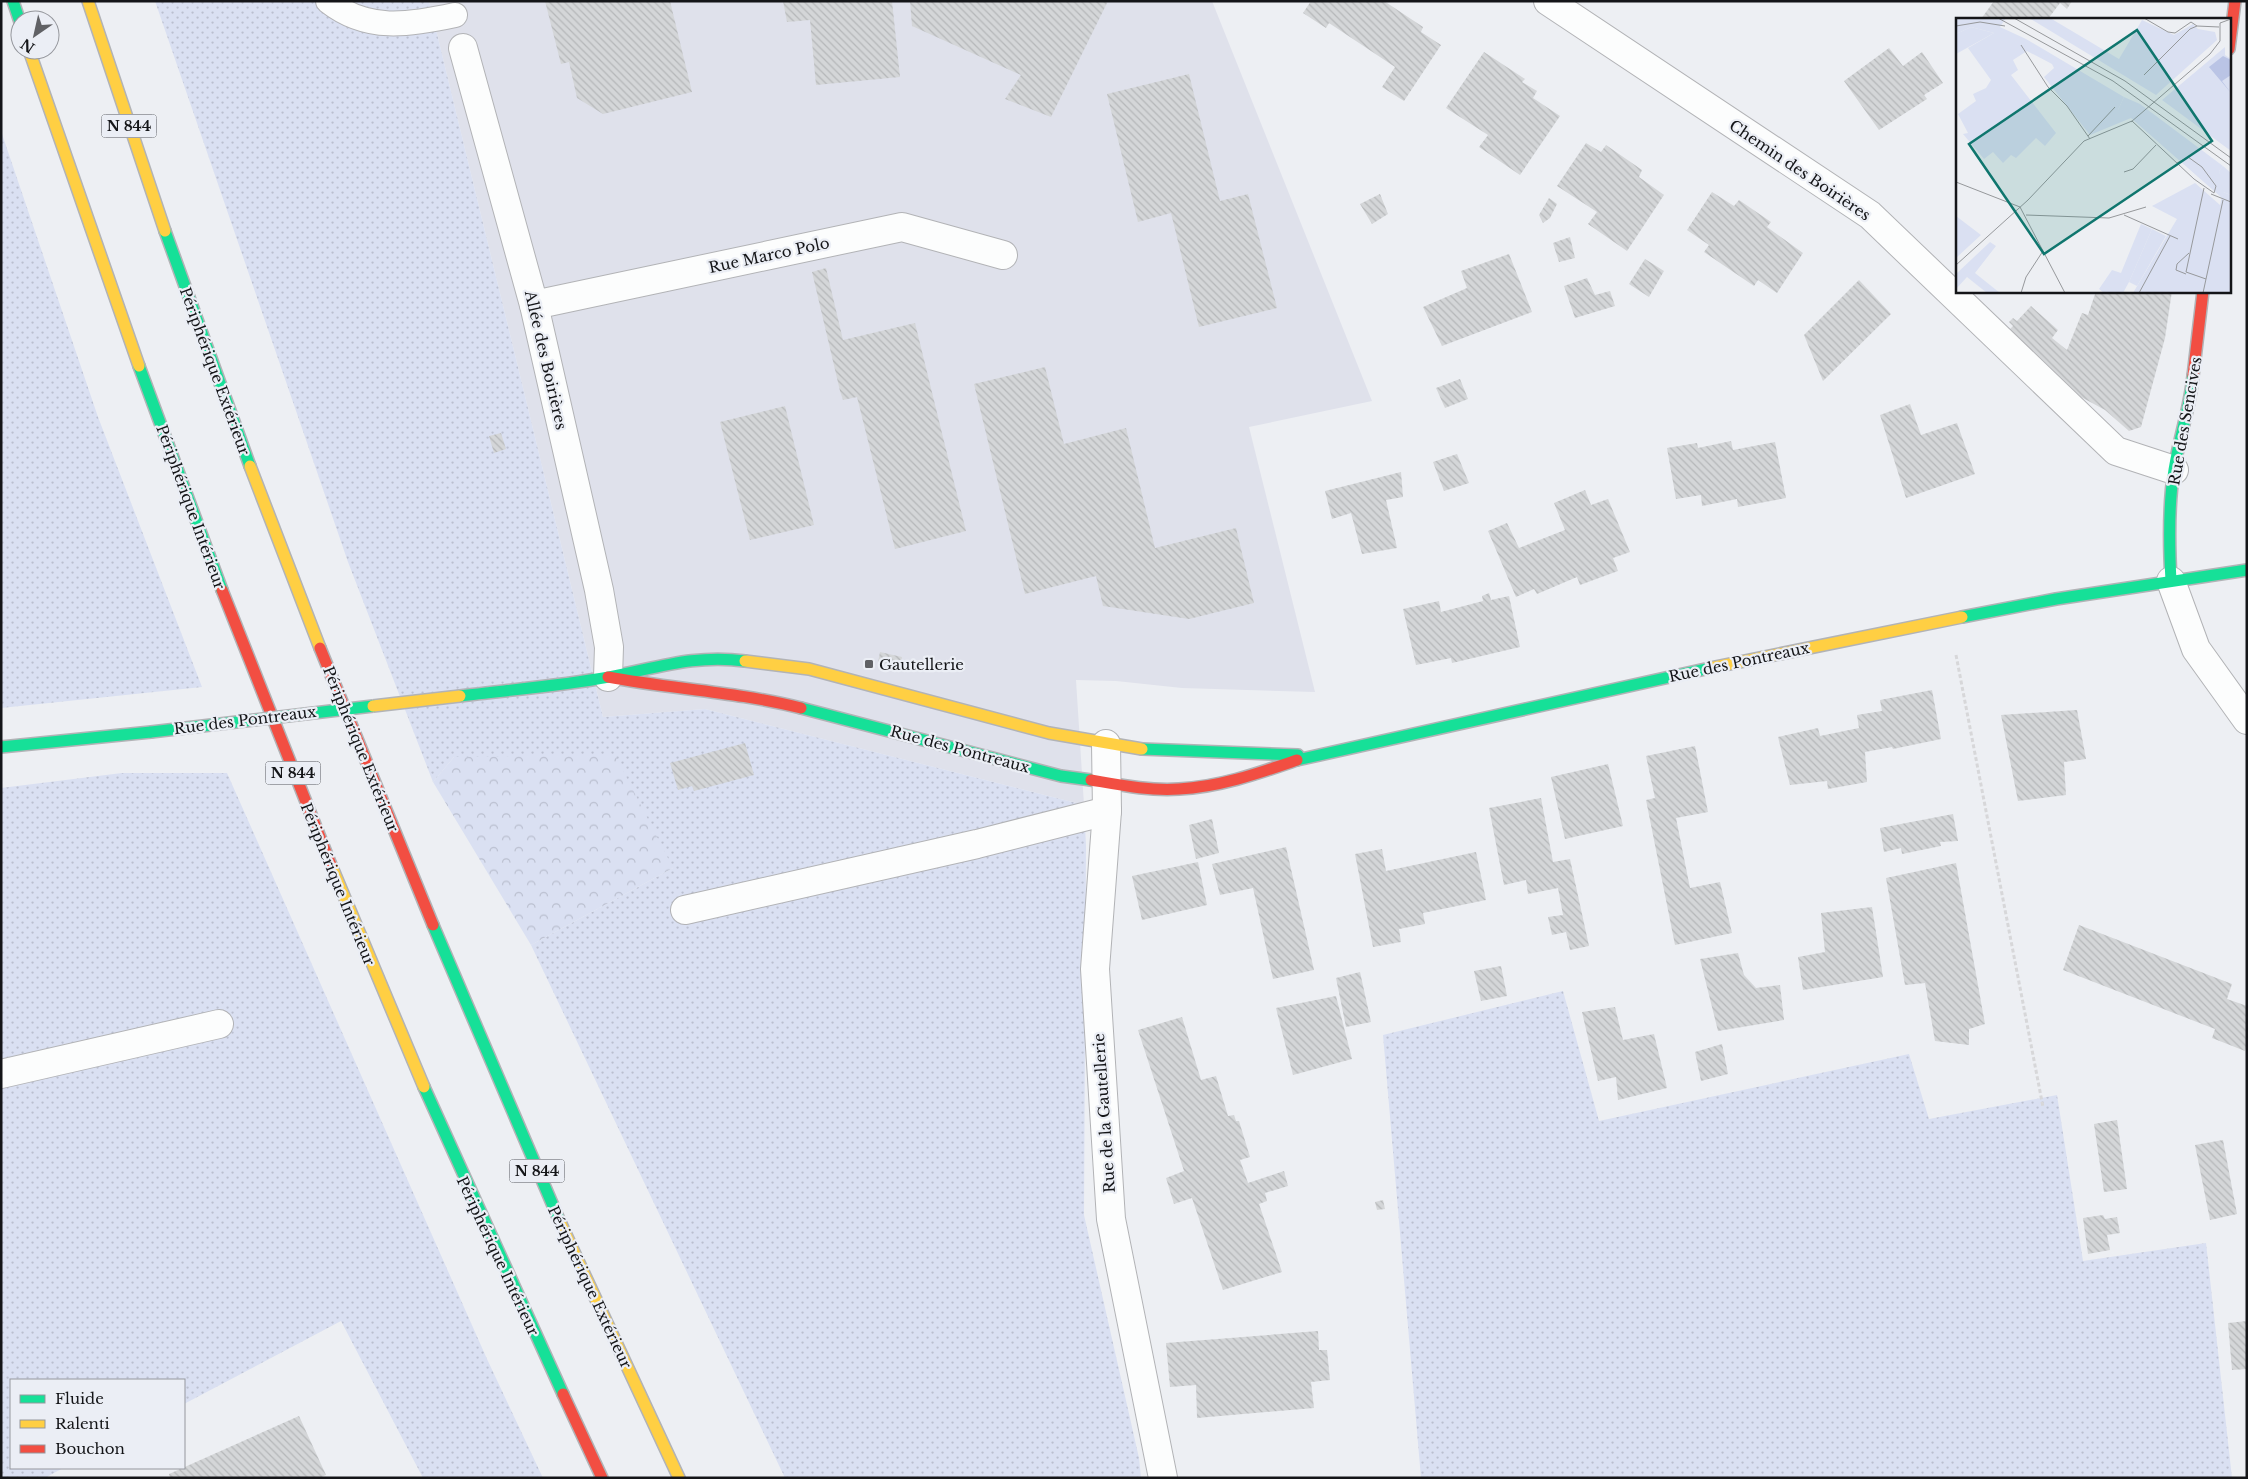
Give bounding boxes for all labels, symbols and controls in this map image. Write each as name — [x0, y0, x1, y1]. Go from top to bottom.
north arrow — [10, 10, 60, 60]
inset map — [1956, 18, 2230, 292]
text: N — [17, 35, 38, 57]
road number: N 844 — [102, 114, 156, 138]
street label: Chemin des Boirières — [1726, 116, 1874, 224]
street label: Rue Marco Polo — [707, 233, 831, 277]
street label: Périphérique Extérieur — [176, 284, 255, 458]
street label: Allée des Boirières — [521, 288, 571, 432]
street label: Rue des Sencives — [2164, 355, 2206, 487]
street label: Périphérique Intérieur — [152, 422, 230, 593]
street label: Rue des Pontreaux — [1667, 638, 1811, 686]
place label: Gautellerie — [879, 655, 964, 674]
marker: Gautellerie — [863, 658, 875, 670]
street label: Périphérique Extérieur — [319, 663, 403, 835]
street label: Rue des Pontreaux — [173, 702, 317, 738]
street label: Rue des Pontreaux — [888, 721, 1032, 777]
road number: N 844 — [266, 761, 320, 784]
street label: Périphérique Intérieur — [297, 800, 380, 969]
street label: Rue de la Gautellerie — [1089, 1033, 1119, 1193]
road number: N 844 — [510, 1160, 564, 1182]
street label: Périphérique Intérieur — [453, 1173, 544, 1340]
street label: Périphérique Extérieur — [544, 1203, 636, 1372]
legend — [10, 1379, 185, 1469]
text: Fluide — [55, 1389, 104, 1408]
text: Ralenti — [55, 1414, 110, 1433]
text: Bouchon — [55, 1439, 125, 1458]

